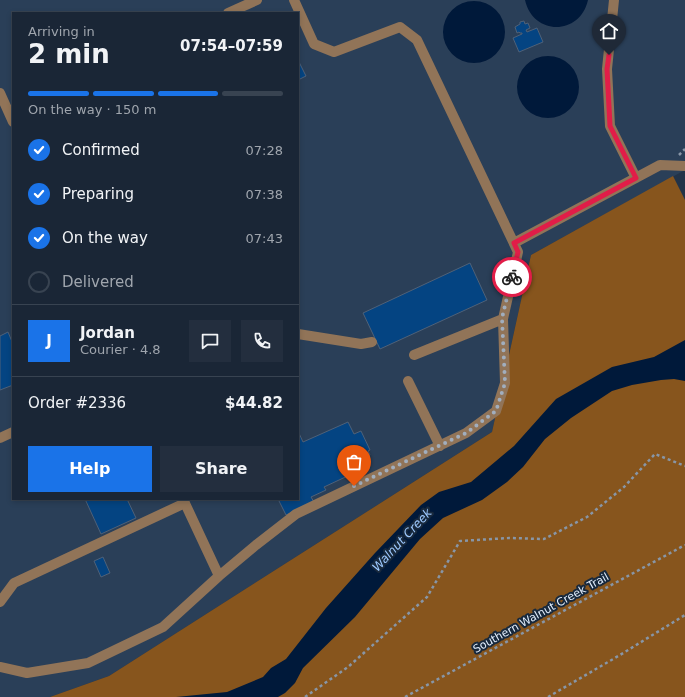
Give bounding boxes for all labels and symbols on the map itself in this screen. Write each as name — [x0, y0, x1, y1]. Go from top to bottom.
pin — [592, 14, 626, 55]
courier — [492, 257, 532, 297]
pin — [337, 445, 371, 486]
water label: Walnut Creek — [369, 505, 435, 574]
street label: Southern Walnut Creek Trail — [471, 570, 611, 656]

